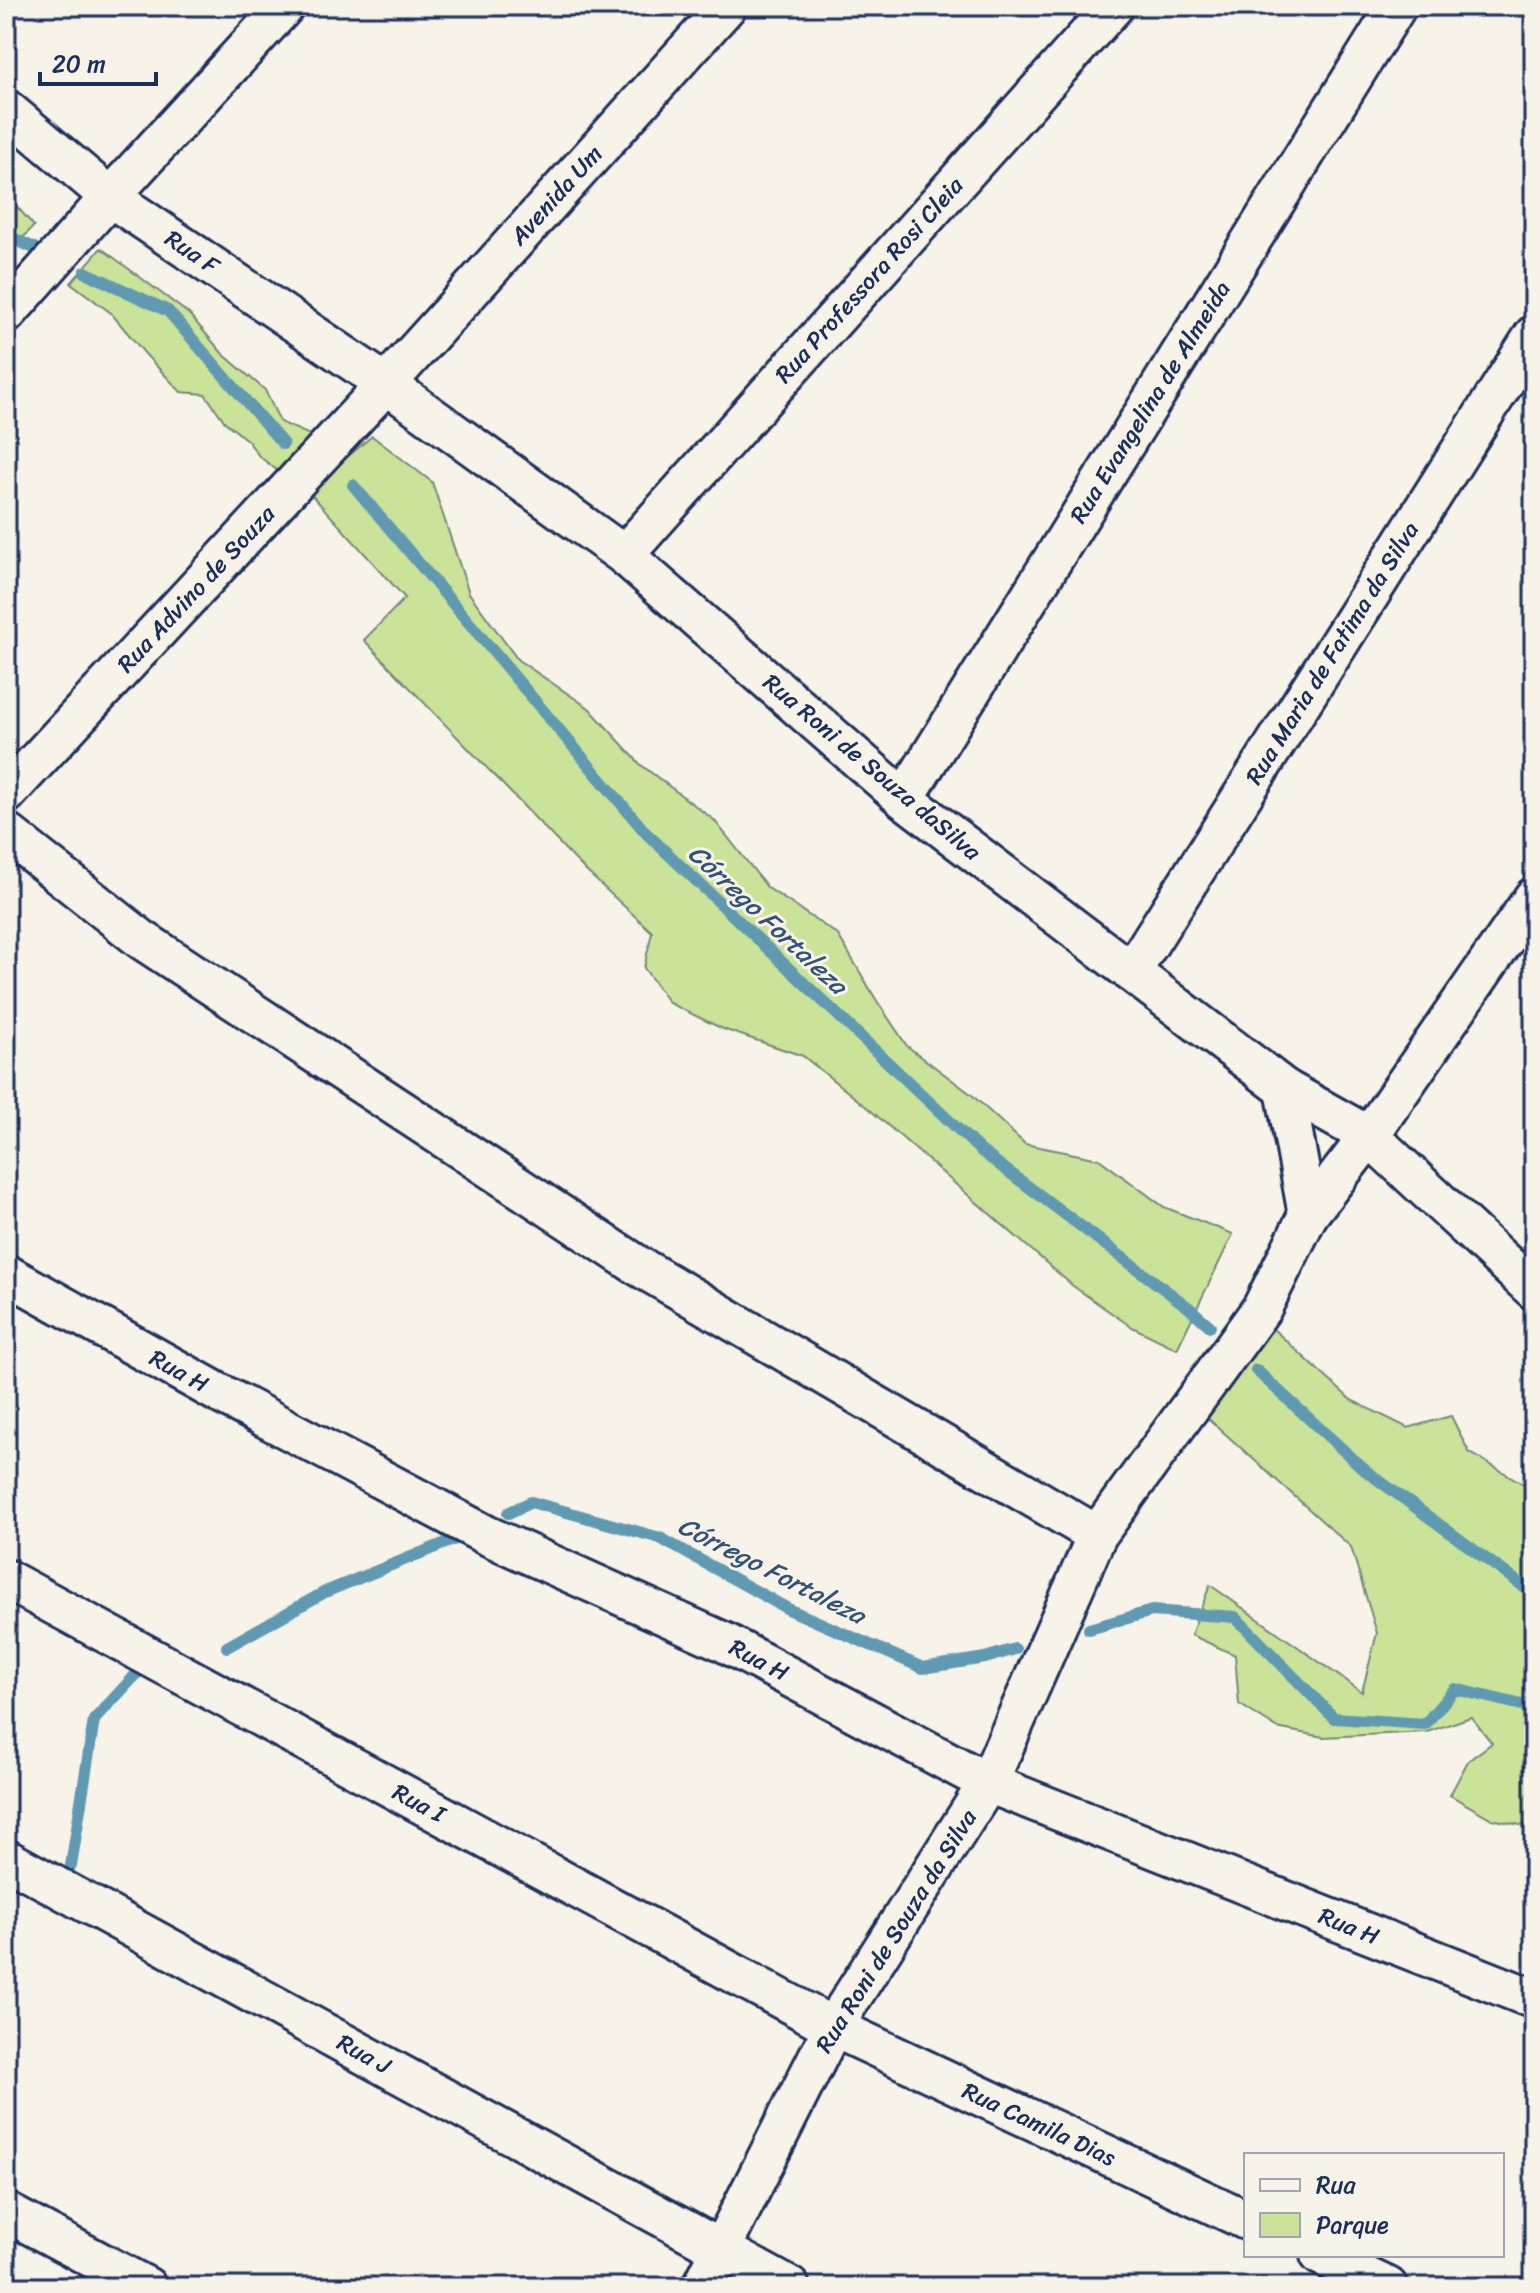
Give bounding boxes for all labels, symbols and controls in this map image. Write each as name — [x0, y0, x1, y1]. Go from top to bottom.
scale bar — [40, 36, 156, 86]
text: 20 m — [52, 43, 106, 85]
street label: Avenida Um — [498, 135, 613, 256]
street label: Rua Professora Rosi Cleia — [764, 166, 975, 393]
street label: Rua F — [156, 218, 230, 287]
street label: Rua Evangelina de Almeida — [1058, 272, 1242, 532]
street label: Rua Advino de Souza — [106, 494, 286, 683]
street label: Rua Maria de Fatima da Silva — [1234, 513, 1430, 793]
street label: Rua Roni de Souza daSilva — [753, 662, 992, 872]
water label: Córrego Fortaleza — [677, 832, 861, 1008]
street label: Rua H — [141, 1337, 217, 1405]
water label: Córrego Fortaleza — [670, 1503, 877, 1638]
street label: Rua H — [721, 1627, 797, 1693]
street label: Rua I — [385, 1771, 455, 1835]
street label: Rua Roni de Souza da Silva — [804, 1800, 989, 2061]
street label: Rua H — [1312, 1895, 1386, 1957]
street label: Rua J — [329, 2022, 400, 2087]
street label: Rua Camila Dias — [955, 2070, 1123, 2178]
legend — [1244, 2153, 1504, 2257]
text: Rua — [1316, 2164, 1356, 2206]
text: Parque — [1316, 2204, 1389, 2246]

